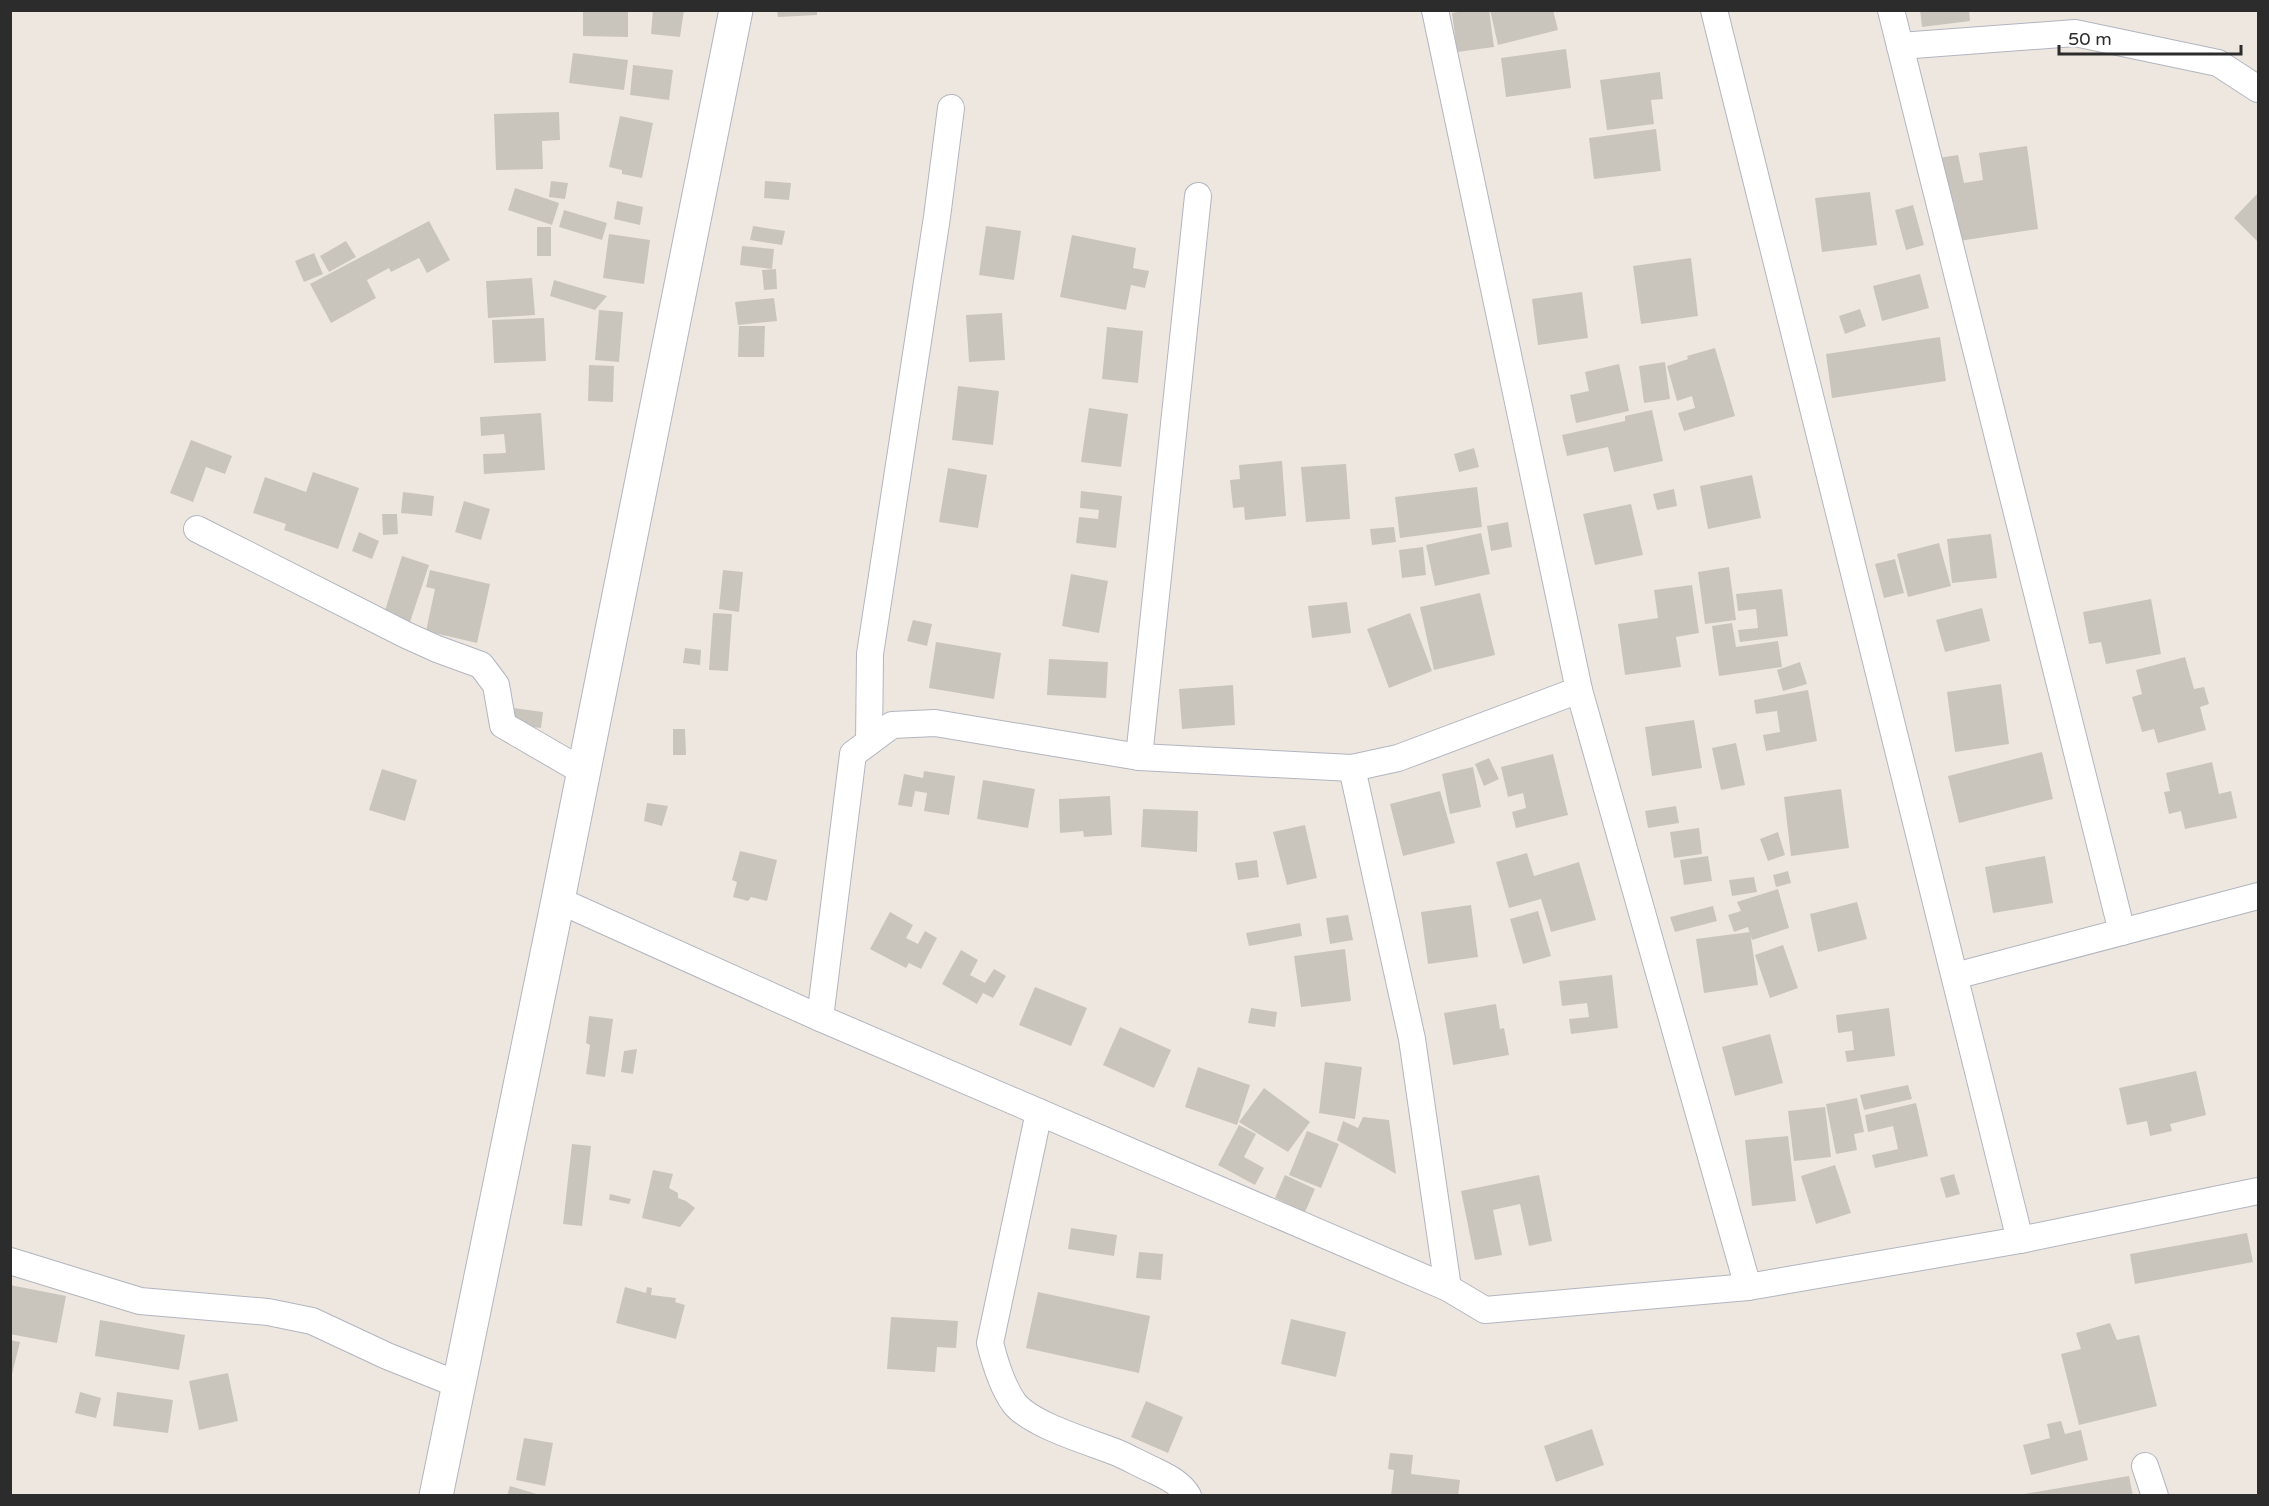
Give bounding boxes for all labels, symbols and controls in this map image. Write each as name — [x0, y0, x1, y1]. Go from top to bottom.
scale bar — [2059, 18, 2240, 56]
text: 50 m — [2068, 28, 2112, 50]

